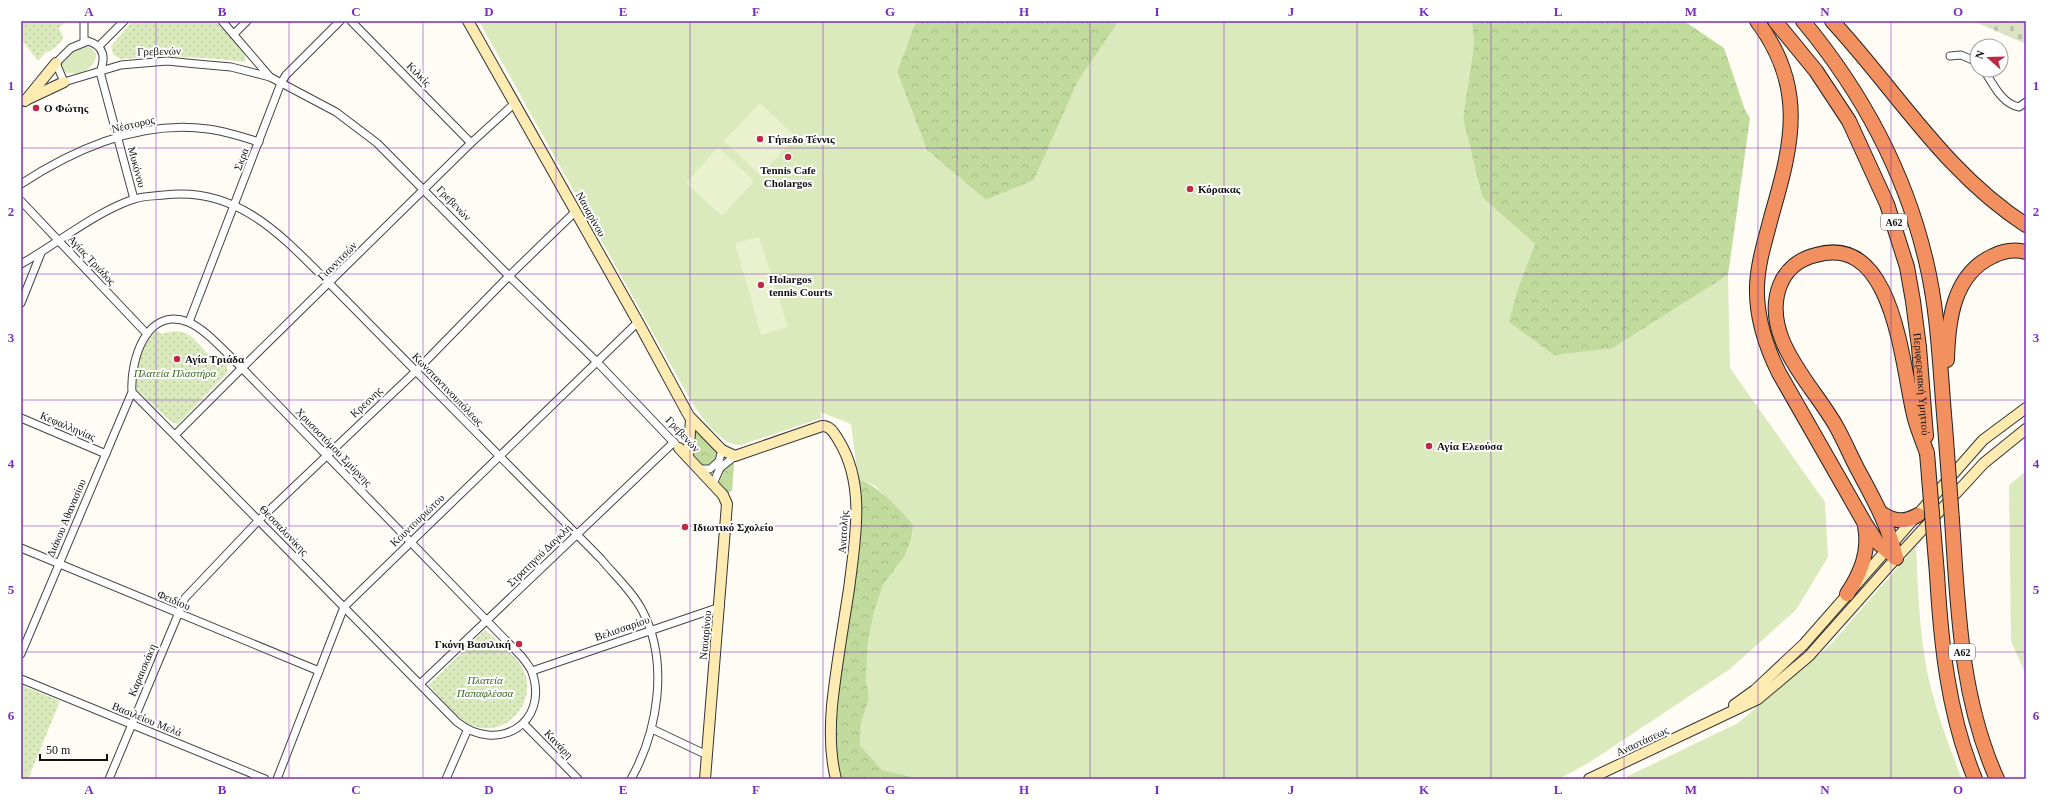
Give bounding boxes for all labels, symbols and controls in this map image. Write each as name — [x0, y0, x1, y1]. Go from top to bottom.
text: A — [84, 4, 94, 19]
text: B — [218, 4, 227, 19]
text: C — [351, 4, 361, 19]
text: D — [484, 4, 494, 19]
text: E — [619, 4, 627, 19]
text: F — [752, 4, 760, 19]
text: G — [885, 4, 895, 19]
text: H — [1019, 4, 1029, 19]
text: I — [1154, 4, 1160, 19]
text: J — [1288, 4, 1295, 19]
text: K — [1419, 4, 1430, 19]
text: L — [1554, 4, 1563, 19]
text: M — [1685, 4, 1697, 19]
text: N — [1820, 4, 1830, 19]
text: O — [1953, 4, 1963, 19]
north arrow — [1969, 38, 2009, 78]
street label: Γρεβενών — [137, 45, 181, 57]
text: N — [1973, 49, 1987, 60]
street label: Κιλκίς — [405, 60, 434, 89]
text: 1 — [8, 78, 14, 93]
text: 1 — [2033, 78, 2039, 93]
place label: Ο Φώτης — [44, 102, 89, 115]
marker: Ο Φώτης — [31, 103, 41, 113]
street label: Νέστορος — [110, 113, 156, 135]
place label: Γήπεδο Τέννις — [768, 133, 835, 146]
marker: Γήπεδο Τέννις — [755, 134, 765, 144]
street label: Μυκόνου — [126, 145, 148, 189]
street label: Σκρα — [231, 146, 251, 172]
marker: Tennis Cafe Cholargos — [783, 152, 793, 162]
place label: Tennis Cafe Cholargos — [760, 164, 816, 189]
street label: Γρεβενών — [434, 183, 474, 223]
place label: Κόρακας — [1198, 183, 1241, 196]
marker: Κόρακας — [1185, 184, 1195, 194]
street label: Ναυαρίνου — [574, 190, 608, 239]
text: 2 — [8, 204, 14, 219]
text: 2 — [2033, 204, 2039, 219]
road number: Α62 — [1881, 214, 1907, 230]
street label: Αγίας Τριάδος — [66, 233, 119, 288]
street label: Γιαννιτσών — [315, 239, 359, 283]
place label: Holargos tennis Courts — [769, 273, 833, 298]
marker: Holargos tennis Courts — [756, 280, 766, 290]
text: 3 — [8, 330, 15, 345]
text: 3 — [2033, 330, 2040, 345]
street label: Περιφερειακή Υμηττού — [1911, 332, 1932, 436]
street label: Κωνσταντινουπόλεως — [410, 350, 486, 428]
place label: Αγία Τριάδα — [185, 353, 245, 365]
marker: Αγία Τριάδα — [172, 354, 182, 364]
park label: Πλατεία Πλαστήρα — [133, 367, 217, 379]
street label: Κρεσνης — [348, 384, 385, 420]
street label: Χρυσοστόμου Σμύρνης — [294, 405, 375, 489]
street label: Κεφαλληνίας — [38, 409, 98, 443]
street label: Γρεβενών — [664, 414, 702, 454]
place label: Αγία Ελεούσα — [1437, 440, 1503, 452]
marker: Αγία Ελεούσα — [1424, 441, 1434, 451]
text: 4 — [8, 456, 15, 471]
text: 4 — [2033, 456, 2040, 471]
street label: Διάκου Αθανασίου — [44, 477, 88, 559]
street label: Κουντουριώτου — [388, 491, 447, 549]
street label: Θεσσαλονίκης — [257, 503, 311, 558]
street label: Ανατολής — [836, 510, 850, 554]
street label: Στρατηγού Δαγκλή — [505, 521, 574, 589]
place label: Ιδιωτικό Σχολείο — [693, 521, 774, 533]
marker: Ιδιωτικό Σχολείο — [680, 522, 690, 532]
text: 5 — [8, 582, 15, 597]
text: 5 — [2033, 582, 2040, 597]
street label: Φειδίου — [156, 588, 193, 613]
street label: Ναυαρίνου — [697, 609, 713, 660]
street label: Βελισσαρίου — [593, 613, 651, 643]
place label: Γκόνη Βασιλική — [435, 638, 511, 650]
marker: Γκόνη Βασιλική — [514, 639, 524, 649]
street label: Καραισκάκη — [126, 642, 159, 698]
road number: Α62 — [1949, 644, 1975, 660]
park label: Πλατεία Παπαφλέσσα — [456, 674, 514, 699]
street label: Βασιλείου Μελά — [110, 700, 184, 739]
text: 6 — [8, 708, 15, 723]
text: 6 — [2033, 708, 2040, 723]
street label: Αναστάσεως — [1614, 723, 1671, 758]
street label: Κανάρη — [542, 727, 576, 761]
scale bar — [40, 736, 107, 762]
text: 50 m — [46, 743, 71, 757]
text: A — [84, 782, 94, 797]
text: B — [218, 782, 227, 797]
text: C — [351, 782, 361, 797]
text: D — [484, 782, 494, 797]
text: E — [619, 782, 627, 797]
text: F — [752, 782, 760, 797]
text: G — [885, 782, 895, 797]
text: H — [1019, 782, 1029, 797]
text: I — [1154, 782, 1160, 797]
text: J — [1288, 782, 1295, 797]
text: K — [1419, 782, 1430, 797]
text: L — [1554, 782, 1563, 797]
text: M — [1685, 782, 1697, 797]
text: N — [1820, 782, 1830, 797]
text: O — [1953, 782, 1963, 797]

